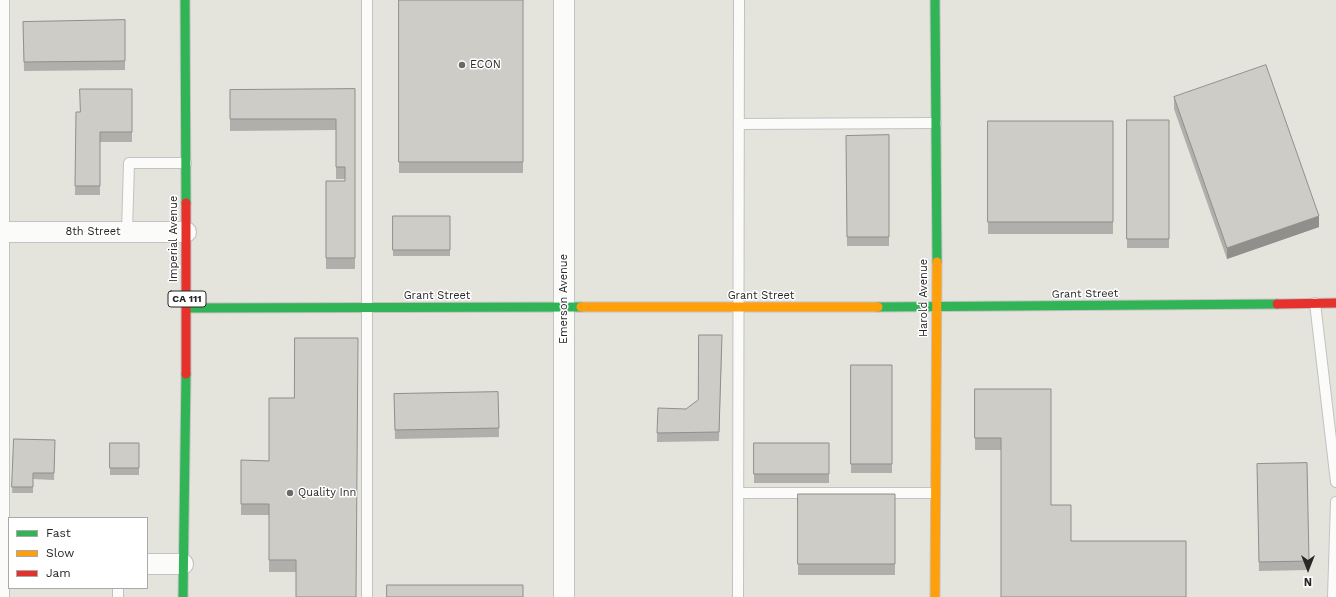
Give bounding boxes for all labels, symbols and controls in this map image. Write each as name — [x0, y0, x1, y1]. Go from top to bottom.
place label: ECON — [470, 58, 501, 72]
marker: ECON — [457, 60, 467, 70]
street label: Imperial Avenue — [167, 196, 181, 282]
street label: 8th Street — [65, 225, 121, 239]
street label: Emerson Avenue — [557, 254, 571, 344]
street label: Harold Avenue — [917, 259, 931, 337]
street label: Grant Street — [1052, 287, 1118, 301]
street label: Grant Street — [404, 289, 470, 303]
street label: Grant Street — [728, 289, 794, 303]
road number: CA 111 — [168, 291, 206, 307]
place label: Quality Inn — [298, 486, 356, 500]
marker: Quality Inn — [285, 488, 295, 498]
legend — [8, 517, 148, 589]
text: Fast — [46, 526, 71, 540]
text: Slow — [46, 546, 74, 560]
north arrow — [1288, 549, 1328, 589]
text: Jam — [46, 566, 71, 580]
text: N — [1304, 575, 1312, 588]

